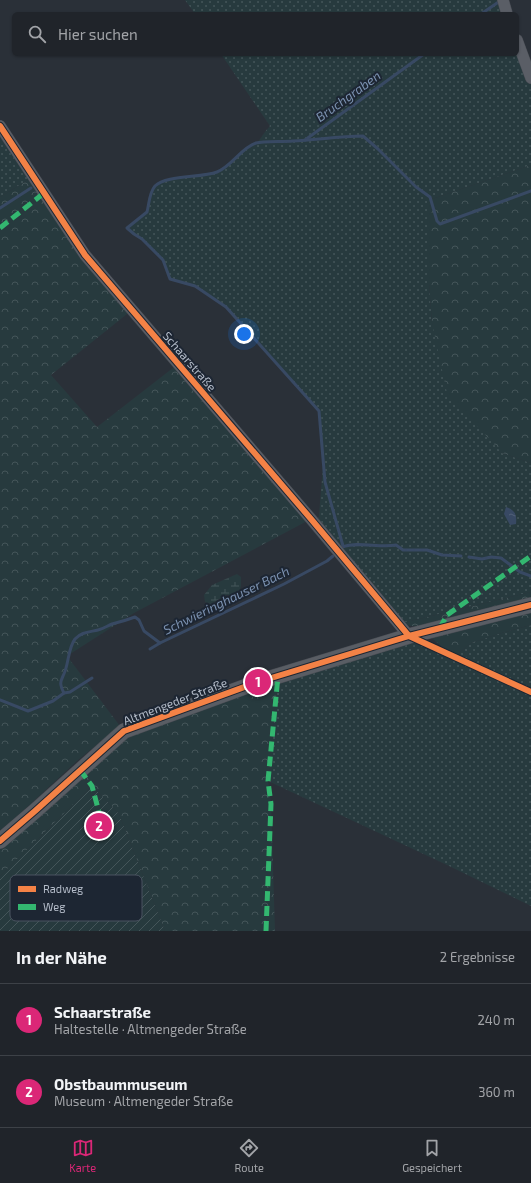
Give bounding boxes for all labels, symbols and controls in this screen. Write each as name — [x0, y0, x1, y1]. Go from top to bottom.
search box — [12, 12, 519, 56]
icon: search — [26, 23, 48, 45]
text: Hier suchen — [58, 25, 138, 43]
water label: Bruchgraben — [312, 67, 384, 125]
your location — [234, 324, 254, 344]
street label: Schaarstraße — [160, 328, 220, 394]
water label: Schwieringhauser Bach — [160, 562, 292, 638]
pin: 1 — [245, 667, 271, 697]
street label: Altmengeder Straße — [121, 675, 229, 727]
pin: 2 — [86, 811, 112, 841]
legend — [10, 875, 142, 921]
text: Radweg — [43, 882, 83, 895]
text: Weg — [43, 900, 65, 913]
text: In der Nähe — [16, 947, 107, 967]
text: 2 Ergebnisse — [440, 949, 515, 965]
text: Schaarstraße — [54, 1003, 151, 1021]
text: 1 — [26, 1012, 32, 1028]
text: 240 m — [478, 1012, 515, 1028]
text: Haltestelle · Altmengeder Straße — [54, 1021, 247, 1037]
text: Obstbaummuseum — [54, 1075, 188, 1093]
text: 2 — [25, 1084, 33, 1100]
text: 360 m — [478, 1084, 515, 1100]
text: Museum · Altmengeder Straße — [54, 1093, 233, 1109]
tab: Karte — [69, 1137, 96, 1174]
tab: Route — [234, 1137, 264, 1174]
tab: Gespeichert — [402, 1137, 462, 1174]

